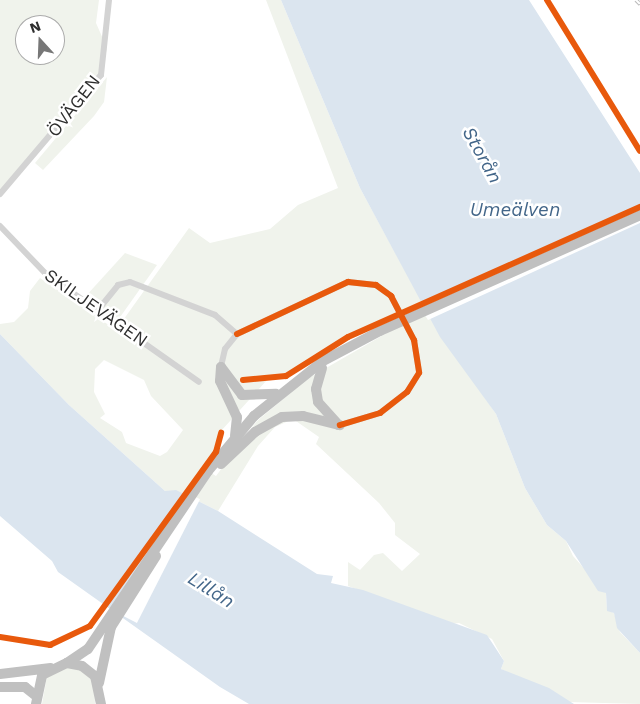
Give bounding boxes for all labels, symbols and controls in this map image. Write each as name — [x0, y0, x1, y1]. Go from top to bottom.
north arrow — [15, 15, 65, 65]
text: N — [28, 18, 43, 36]
street label: ÖVÄGEN — [43, 71, 105, 141]
water label: Storån — [457, 123, 507, 187]
water label: Umeälven — [470, 199, 560, 221]
street label: SKILJEVÄGEN — [40, 264, 152, 352]
water label: Lillån — [184, 567, 238, 613]

